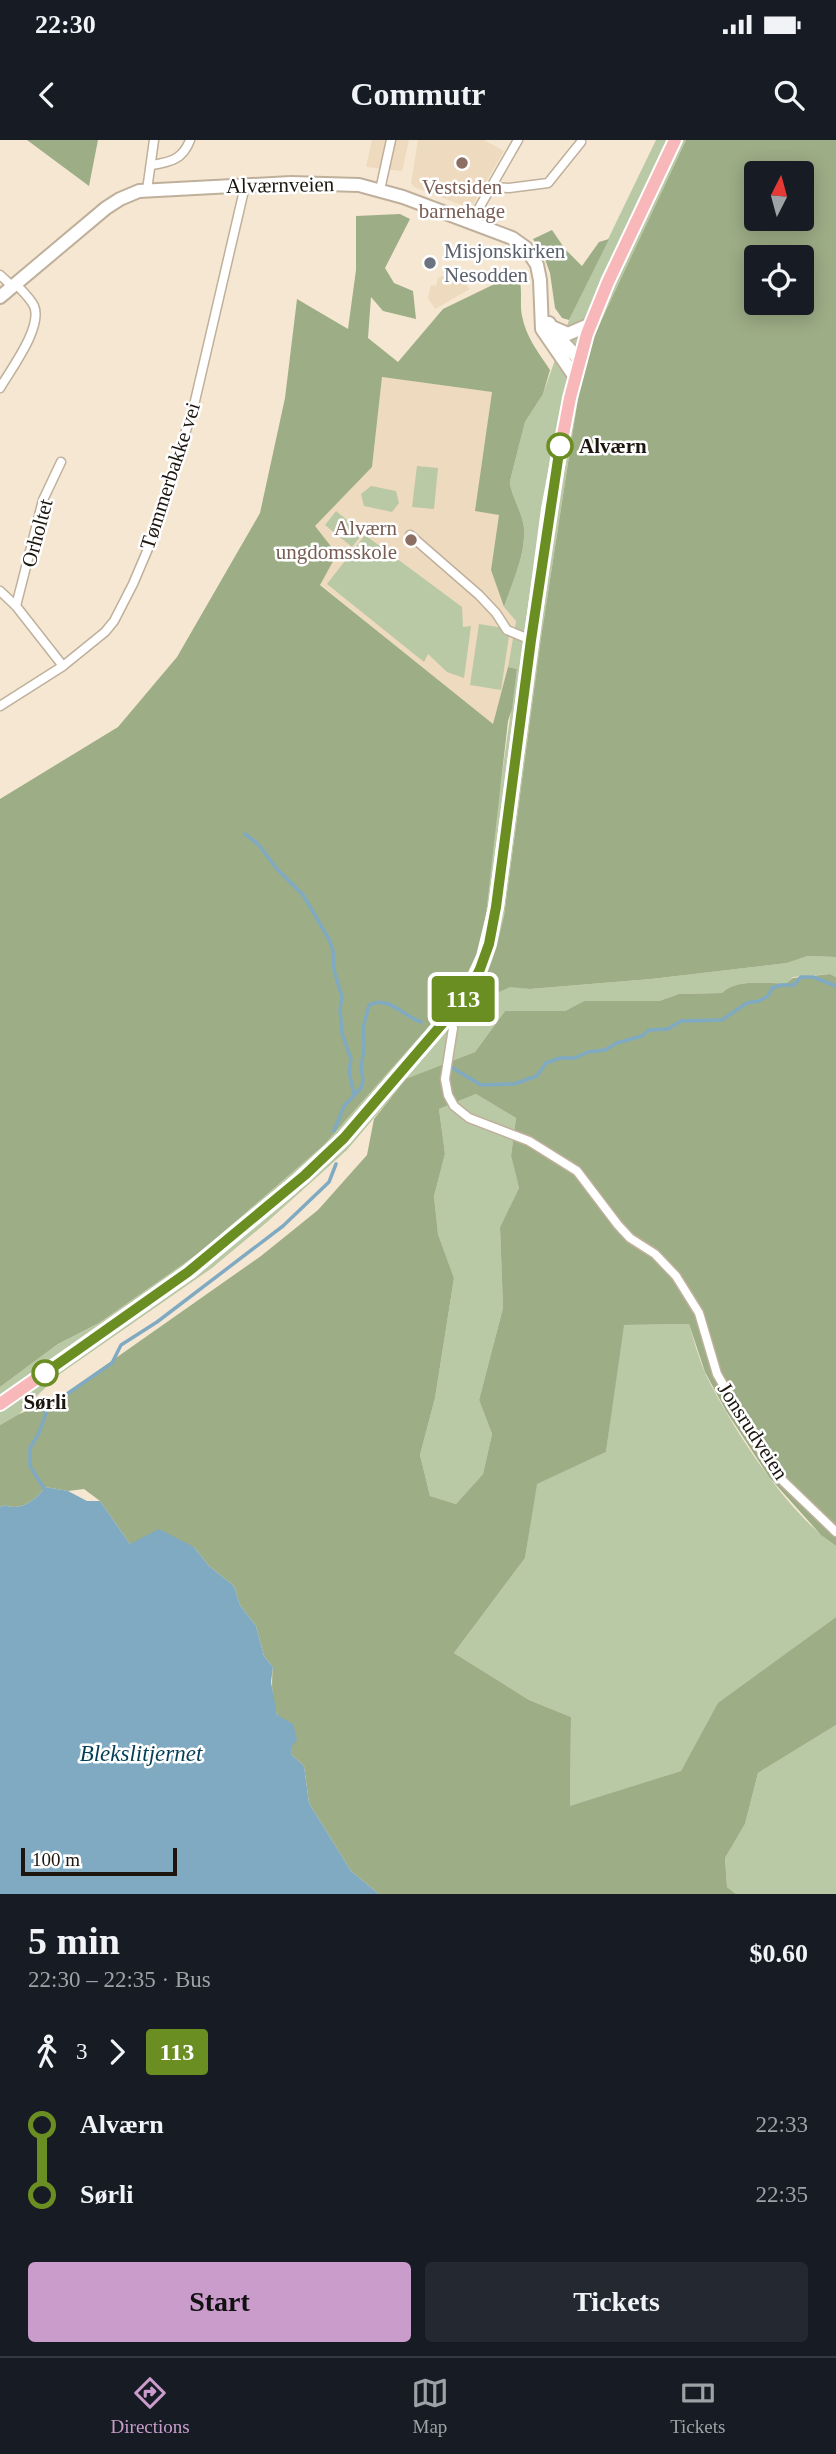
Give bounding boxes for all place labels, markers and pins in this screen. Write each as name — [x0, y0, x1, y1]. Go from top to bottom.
marker: Vestsiden barnehage — [454, 155, 470, 171]
place label: Vestsiden barnehage — [419, 175, 505, 223]
place label: Misjonskirken Nesodden — [444, 239, 566, 287]
marker: Misjonskirken Nesodden — [422, 255, 438, 271]
marker: Alværn — [547, 433, 573, 459]
place label: Alværn — [579, 434, 647, 458]
place label: Alværn ungdomsskole — [276, 516, 398, 564]
marker: Alværn ungdomsskole — [403, 532, 419, 548]
marker: Sørli — [32, 1360, 58, 1386]
place label: Sørli — [23, 1390, 67, 1414]

